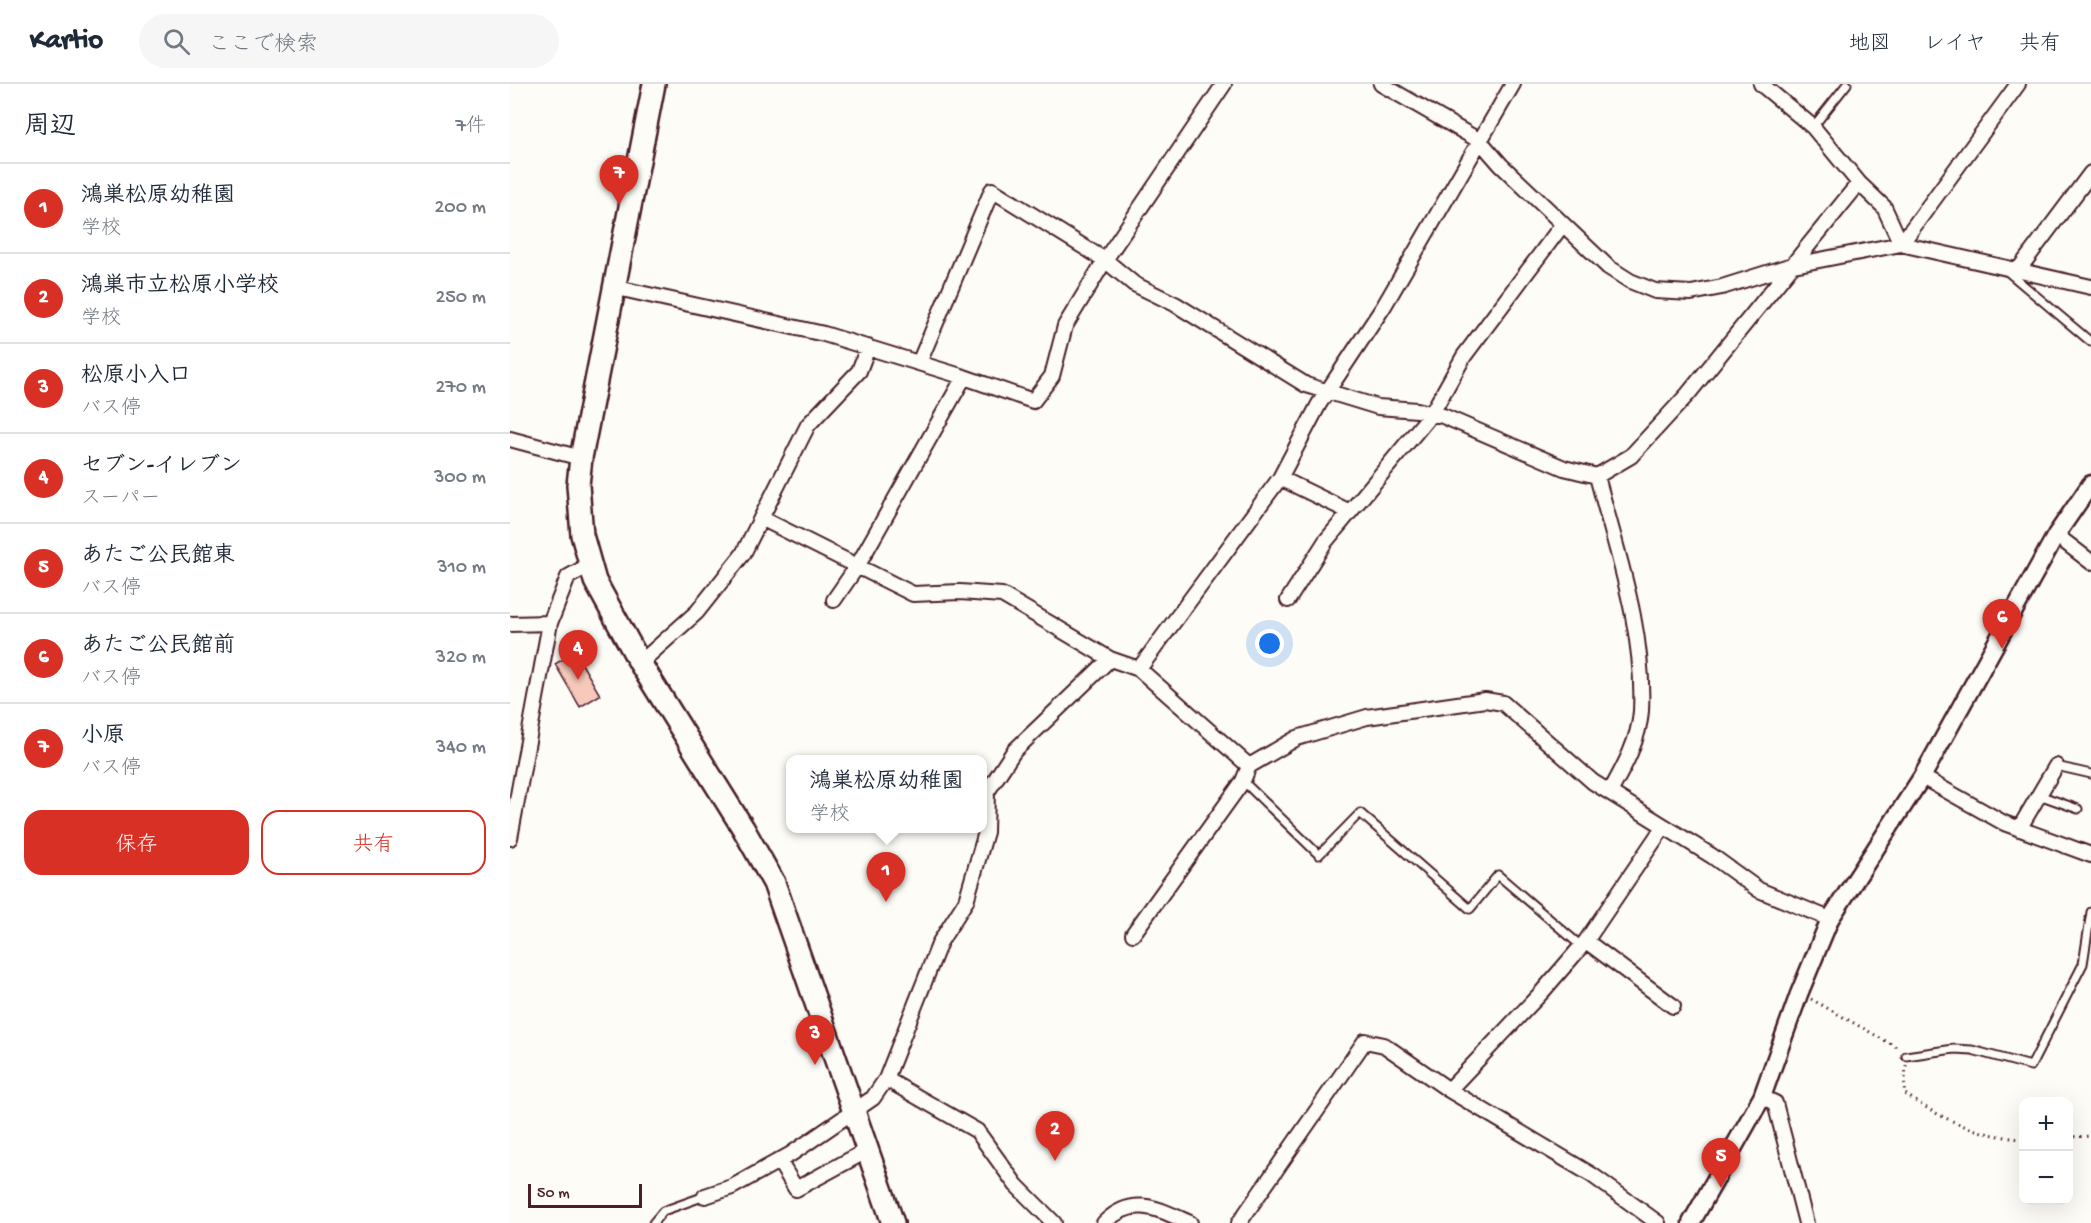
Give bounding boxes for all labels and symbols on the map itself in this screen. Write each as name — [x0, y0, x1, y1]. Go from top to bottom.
pin: 7 — [600, 156, 638, 205]
pin: 6 — [1982, 600, 2022, 649]
your location — [1255, 629, 1284, 658]
pin: 4 — [558, 630, 598, 680]
pin: 1 — [866, 852, 905, 902]
pin: 3 — [796, 1016, 834, 1065]
pin: 2 — [1036, 1112, 1074, 1161]
pin: 5 — [1702, 1138, 1740, 1188]
scale bar — [528, 1181, 642, 1208]

